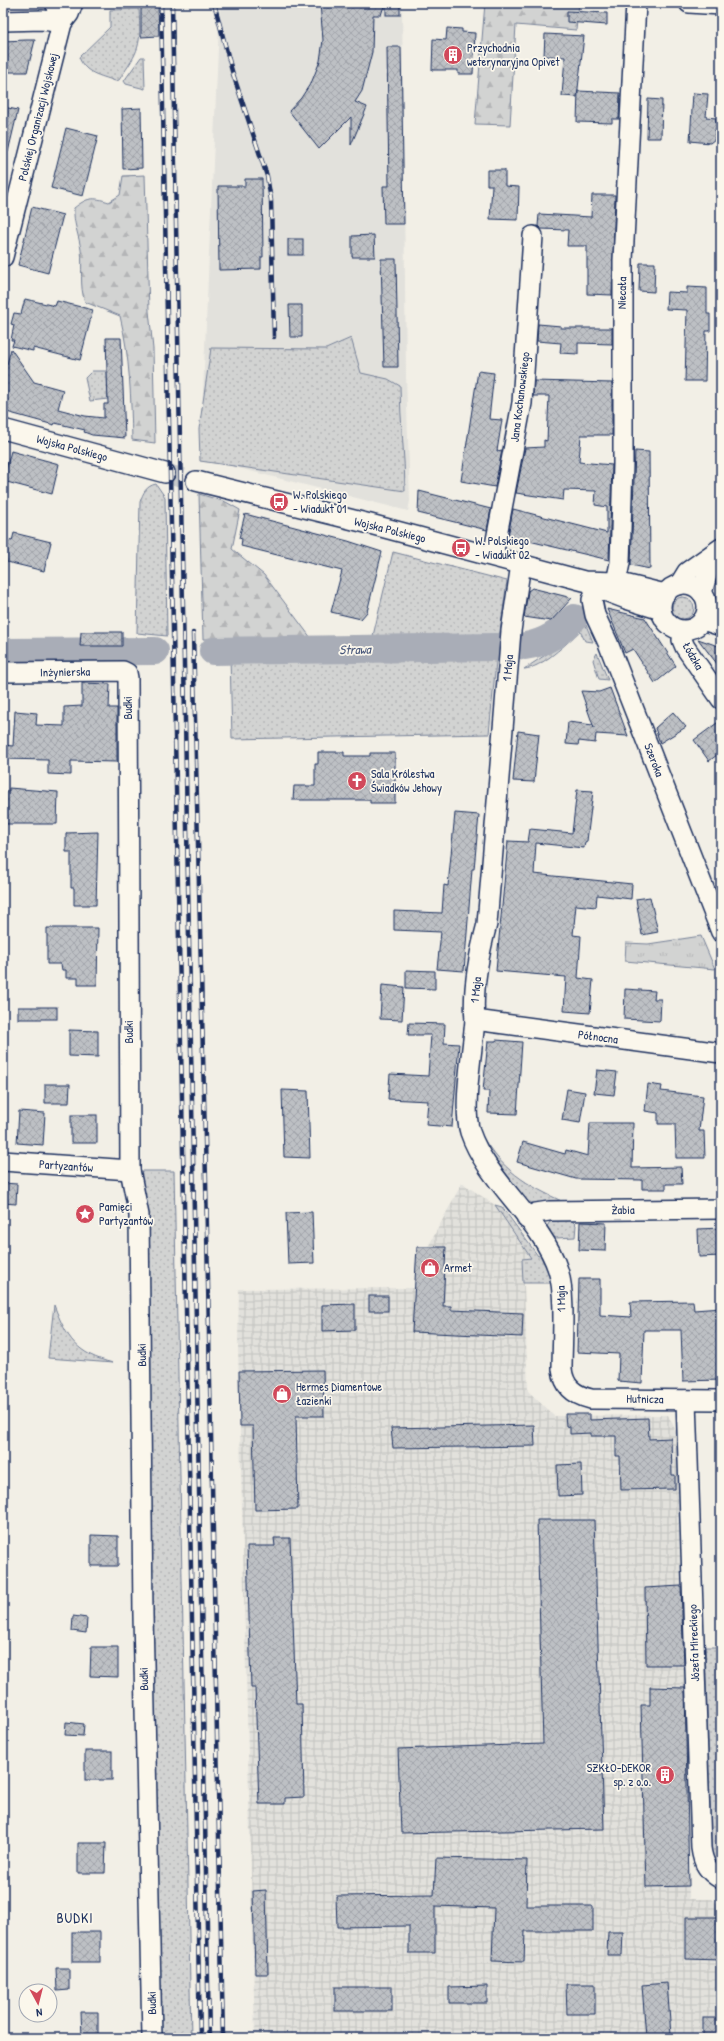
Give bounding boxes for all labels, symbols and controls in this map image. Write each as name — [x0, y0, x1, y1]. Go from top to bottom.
place label: Przychodnia weterynaryjna Opivet — [467, 39, 561, 70]
building icon: Przychodnia weterynaryjna Opivet — [442, 44, 464, 66]
street label: Polskiej Organizacji Wojskowej — [13, 51, 62, 183]
street label: Niecała — [613, 276, 630, 309]
street label: Jana Kochanowskiego — [506, 351, 533, 443]
street label: Wojska Polskiego — [35, 430, 110, 465]
place label: W. Polskiego - Wiadukt 01 — [293, 486, 347, 517]
bus stop icon: W. Polskiego - Wiadukt 01 — [268, 491, 290, 513]
street label: Wojska Polskiego — [353, 512, 428, 547]
place label: W. Polskiego - Wiadukt 02 — [475, 532, 530, 563]
bus stop icon: W. Polskiego - Wiadukt 02 — [450, 537, 472, 559]
street label: Łódzka — [679, 639, 708, 673]
water label: Strawa — [339, 640, 373, 658]
street label: 1 Maja — [498, 654, 517, 682]
street label: Inżynierska — [40, 663, 91, 680]
street label: Budki — [119, 696, 136, 720]
street label: Szeroka — [640, 741, 669, 779]
place label: Sala Królestwa Świadków Jehowy — [371, 765, 442, 796]
church icon: Sala Królestwa Świadków Jehowy — [346, 770, 368, 792]
street label: 1 Maja — [466, 976, 485, 1004]
street label: Budki — [120, 1020, 137, 1044]
street label: Północna — [577, 1025, 619, 1048]
street label: Partyzantów — [38, 1155, 94, 1176]
place label: Pamięci Partyzantów — [99, 1198, 154, 1229]
street label: Żabia — [611, 1201, 635, 1218]
place icon: Pamięci Partyzantów — [74, 1203, 96, 1225]
shop icon: Armet — [419, 1257, 441, 1279]
place label: Armet — [444, 1259, 472, 1276]
street label: 1 Maja — [552, 1285, 569, 1313]
street label: Budki — [133, 1343, 150, 1367]
place label: Hermes Diamentowe Łazienki — [296, 1378, 382, 1409]
shop icon: Hermes Diamentowe Łazienki — [271, 1383, 293, 1405]
street label: Hutnicza — [626, 1390, 664, 1407]
street label: Józefa Mireckiego — [684, 1604, 703, 1682]
street label: Budki — [135, 1667, 152, 1691]
place label: SZKŁO-DEKOR sp. z o.o. — [587, 1759, 652, 1790]
building icon: SZKŁO-DEKOR sp. z o.o. — [654, 1764, 676, 1786]
district label: BUDKI — [56, 1908, 94, 1927]
north arrow — [18, 1983, 58, 2023]
street label: Budki — [143, 1991, 160, 2015]
text: N — [35, 2006, 43, 2020]

